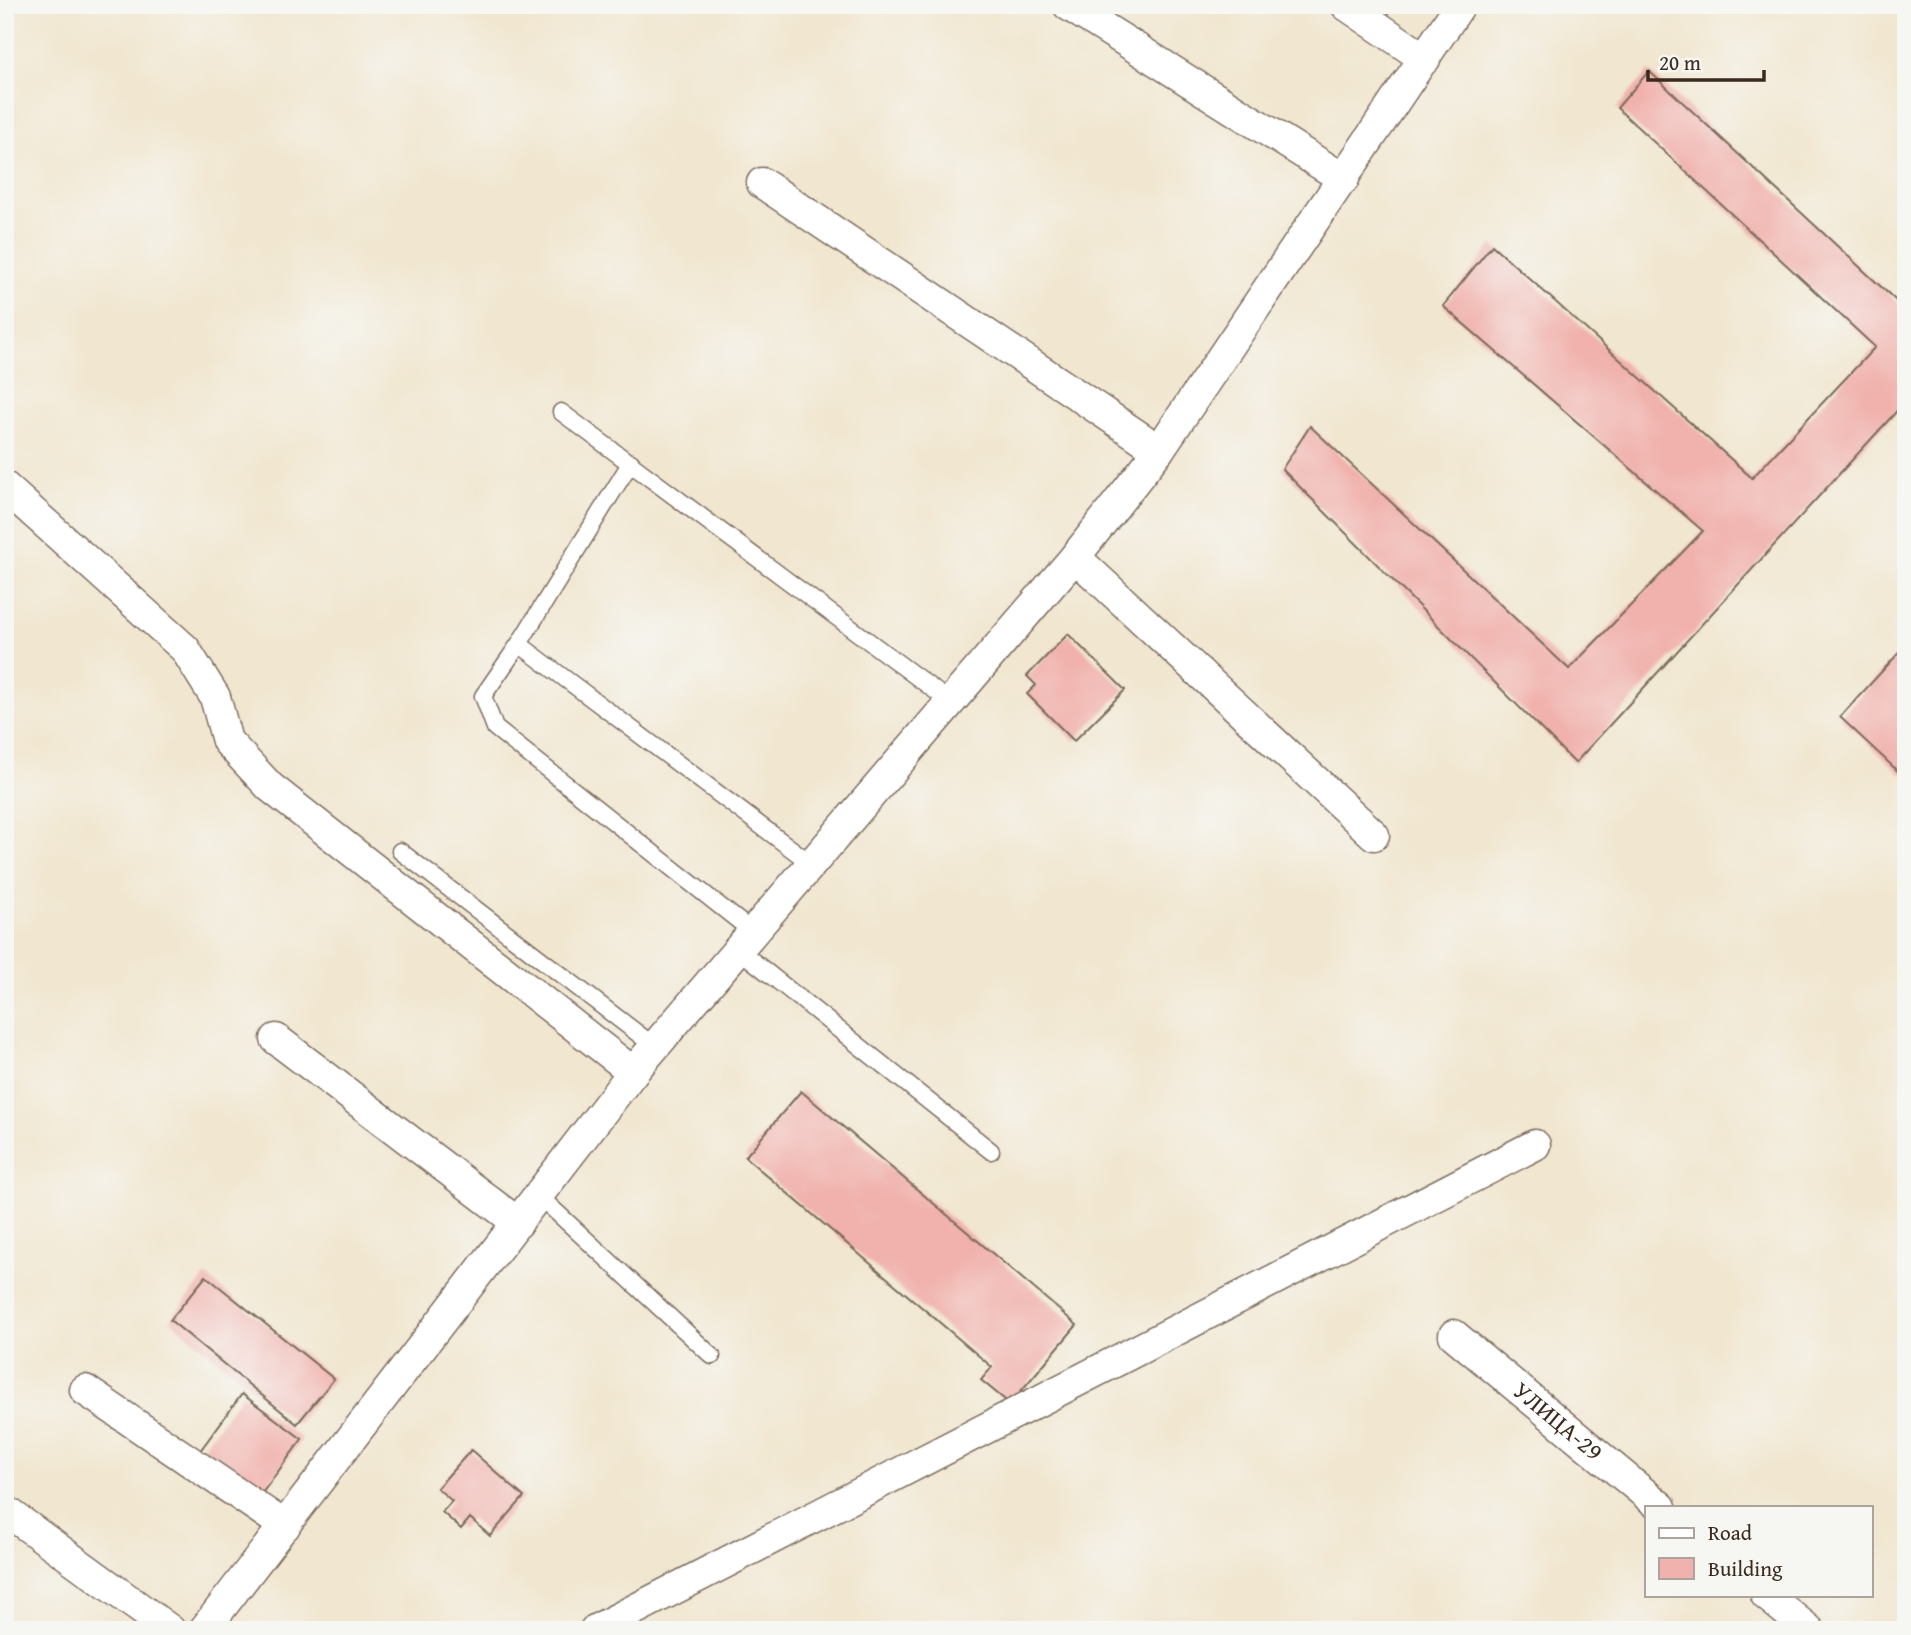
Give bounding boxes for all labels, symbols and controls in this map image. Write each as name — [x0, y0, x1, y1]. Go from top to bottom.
scale bar — [1648, 38, 1764, 82]
text: 20 m — [1659, 47, 1701, 78]
street label: УЛИЦА-29 — [1506, 1373, 1611, 1469]
legend — [1645, 1506, 1872, 1596]
text: Road — [1708, 1517, 1753, 1548]
text: Building — [1708, 1553, 1783, 1584]

